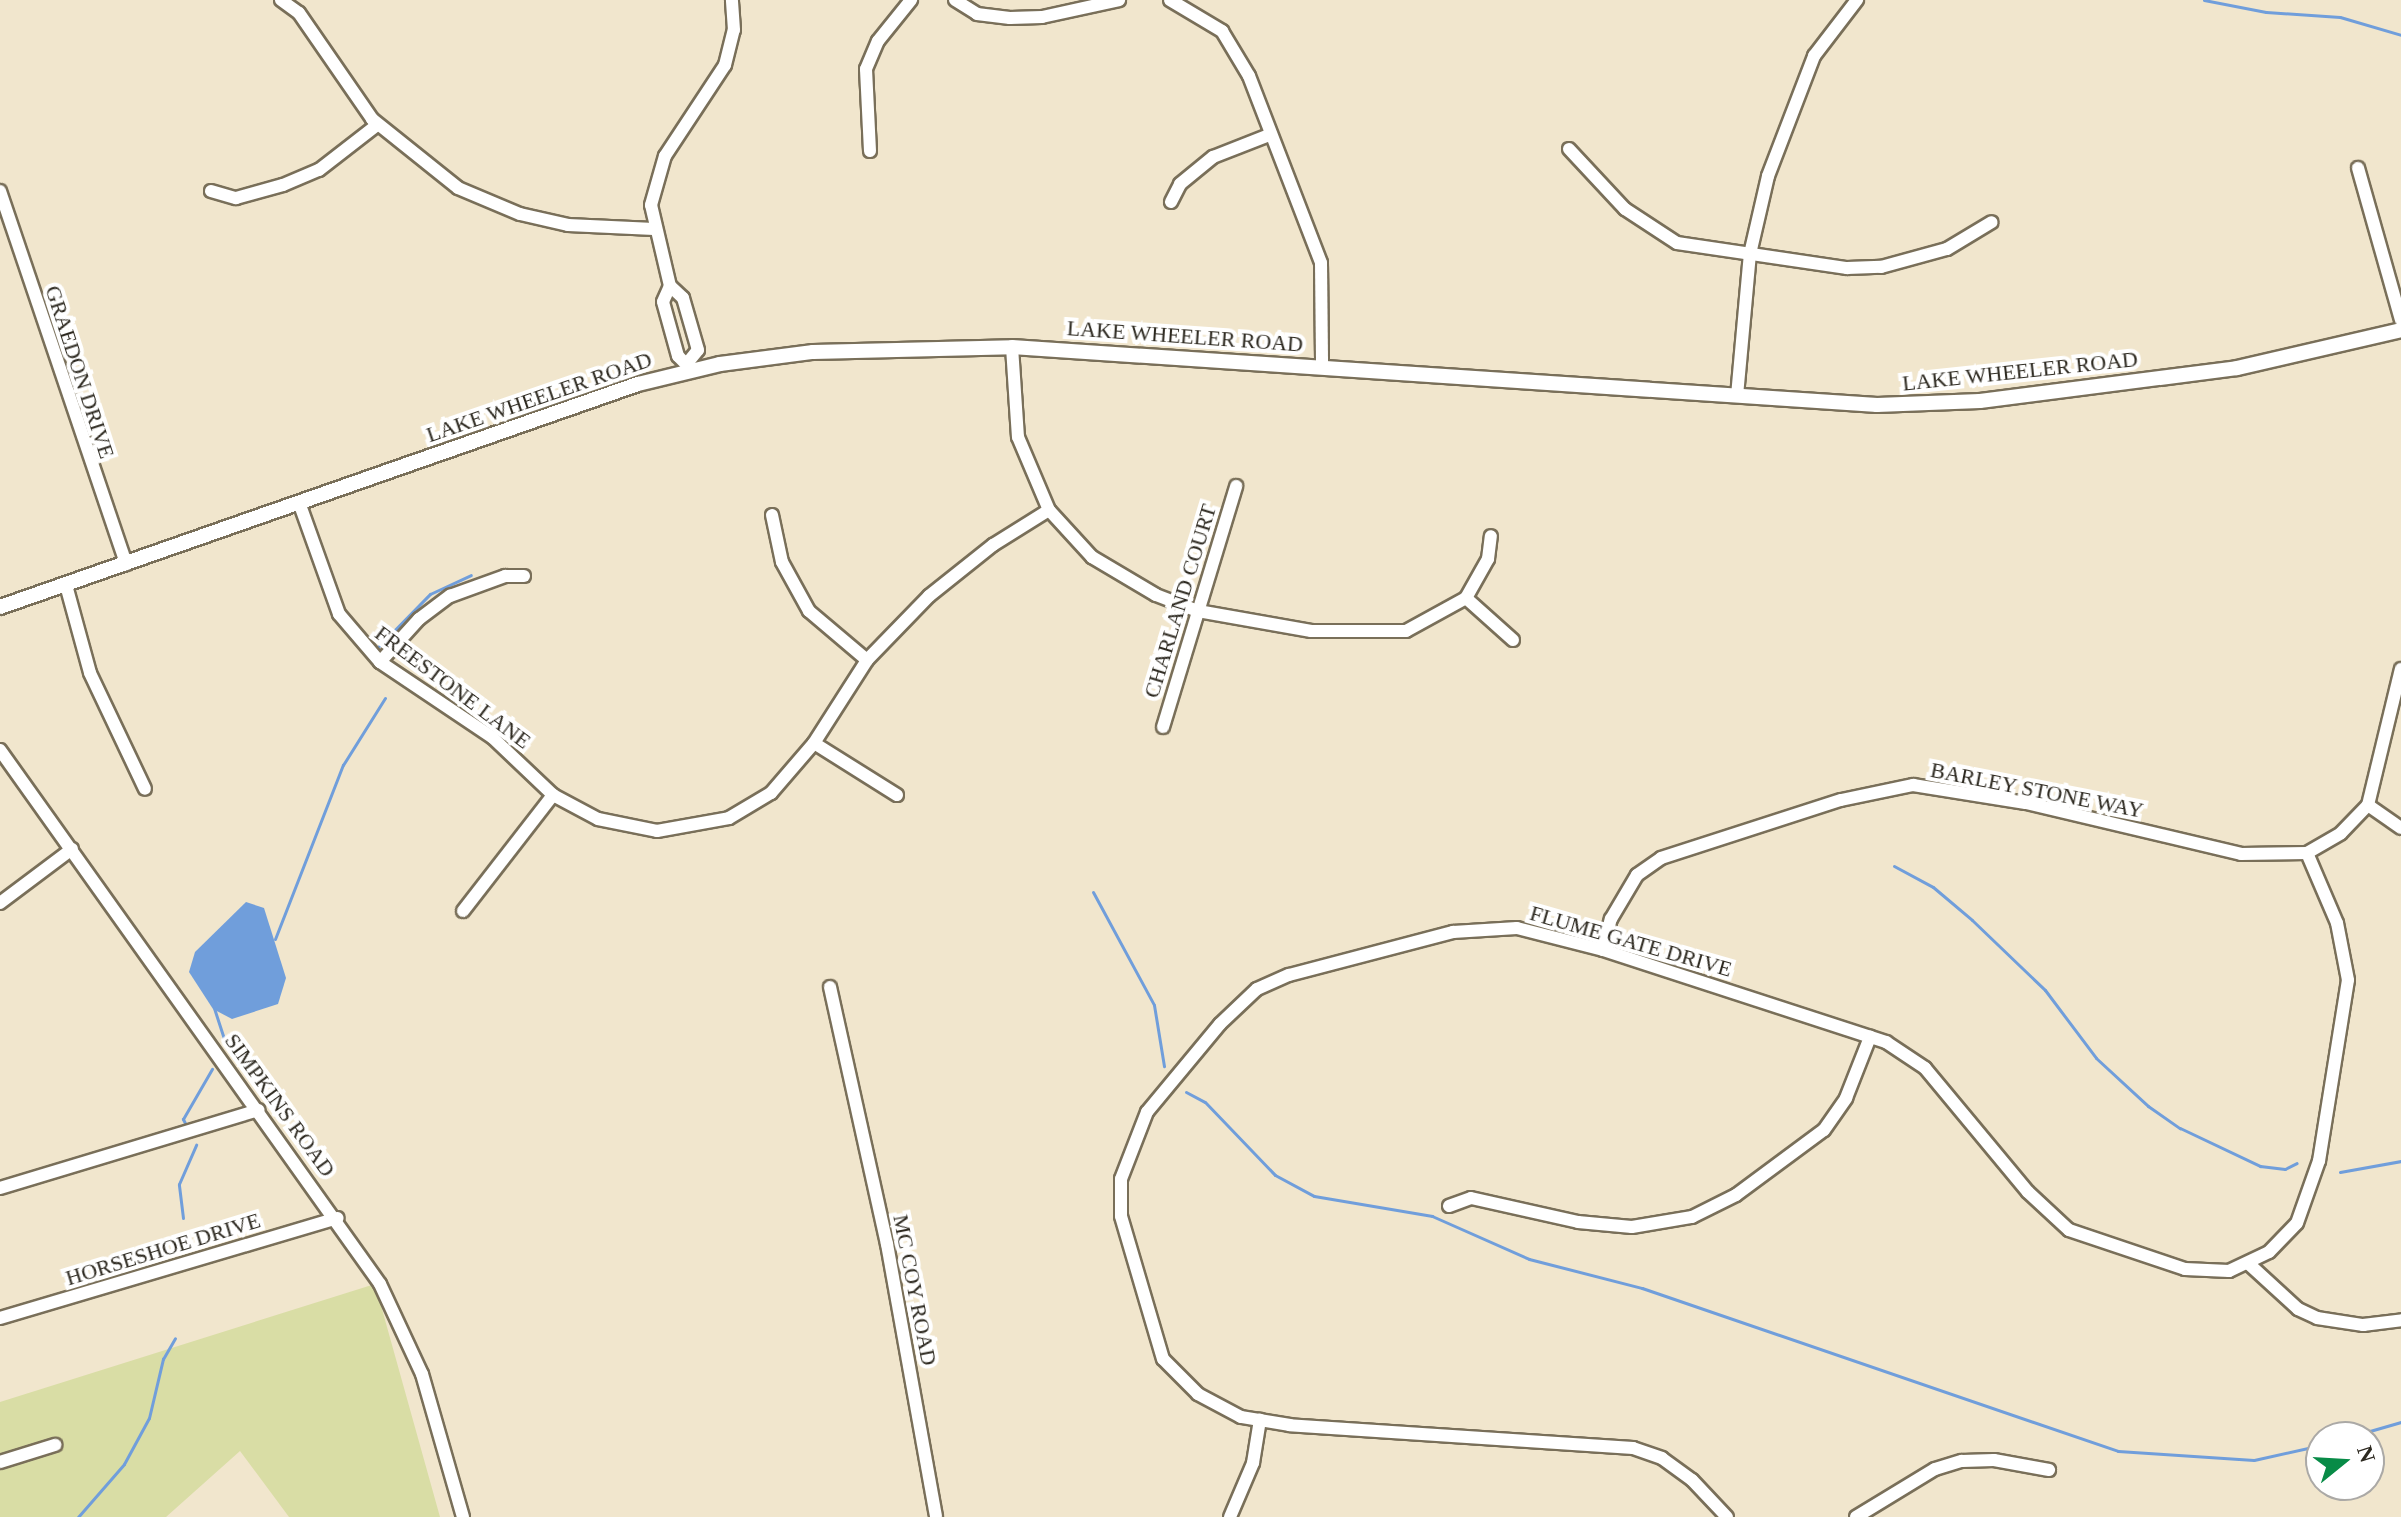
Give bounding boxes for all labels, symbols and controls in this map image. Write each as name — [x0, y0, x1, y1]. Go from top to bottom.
street label: GRAEDON DRIVE — [40, 282, 120, 462]
street label: LAKE WHEELER ROAD — [1066, 315, 1304, 357]
street label: LAKE WHEELER ROAD — [1901, 345, 2139, 397]
street label: LAKE WHEELER ROAD — [423, 346, 655, 448]
street label: CHARLAND COURT — [1138, 501, 1222, 701]
street label: FREESTONE LANE — [370, 620, 536, 754]
street label: BARLEY STONE WAY — [1928, 756, 2146, 824]
street label: FLUME GATE DRIVE — [1527, 900, 1735, 982]
street label: SIMPKINS ROAD — [219, 1028, 341, 1182]
street label: HORSESHOE DRIVE — [62, 1207, 264, 1291]
street label: MC COY ROAD — [887, 1212, 943, 1368]
north arrow — [2305, 1421, 2385, 1501]
text: N — [2352, 1443, 2381, 1465]

